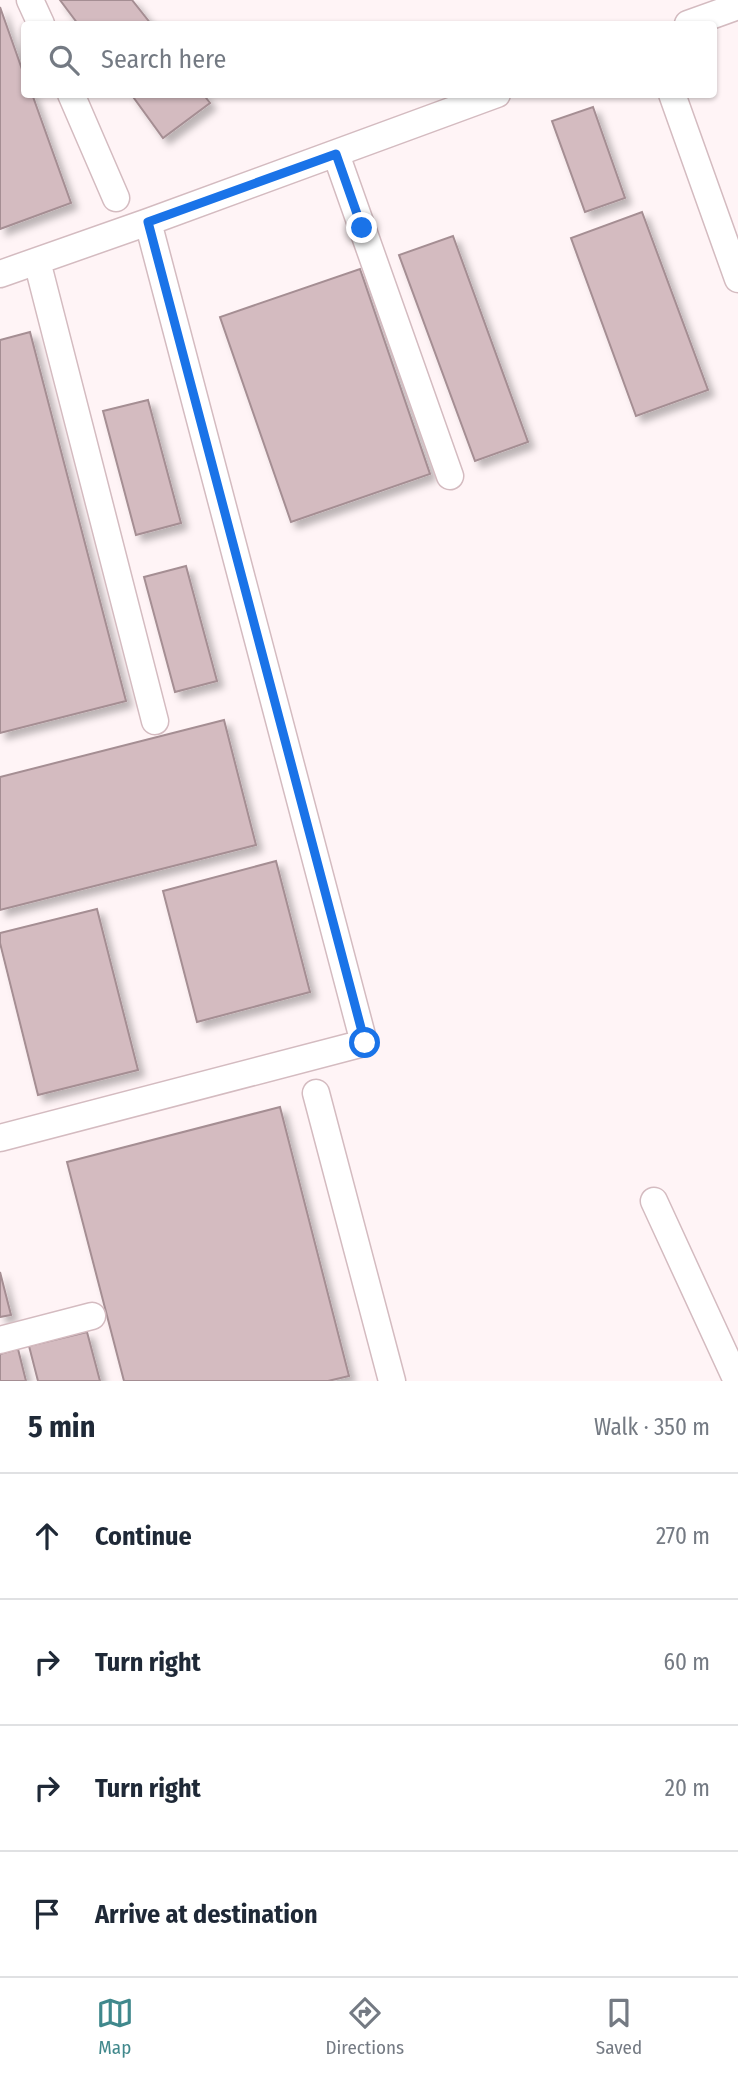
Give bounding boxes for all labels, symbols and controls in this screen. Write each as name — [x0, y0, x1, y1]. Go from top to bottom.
search box — [21, 21, 717, 98]
icon: search — [45, 41, 83, 79]
text: Search here — [101, 44, 226, 75]
route end — [346, 212, 377, 243]
route start — [349, 1027, 380, 1058]
text: 5 min — [28, 1409, 95, 1445]
text: Walk · 350 m — [594, 1413, 710, 1441]
icon: ahead — [28, 1517, 66, 1555]
text: Continue — [95, 1521, 192, 1552]
text: 270 m — [656, 1522, 710, 1550]
icon: right — [28, 1643, 66, 1681]
text: Turn right — [95, 1647, 201, 1678]
text: 60 m — [664, 1648, 710, 1676]
icon: right — [28, 1769, 66, 1807]
text: Turn right — [95, 1773, 201, 1804]
text: 20 m — [665, 1774, 710, 1802]
icon: arrive — [28, 1895, 66, 1933]
text: Arrive at destination — [95, 1899, 318, 1930]
tab: Map — [96, 1994, 134, 2059]
tab: Directions — [326, 1994, 404, 2059]
tab: Saved — [596, 1994, 642, 2059]

